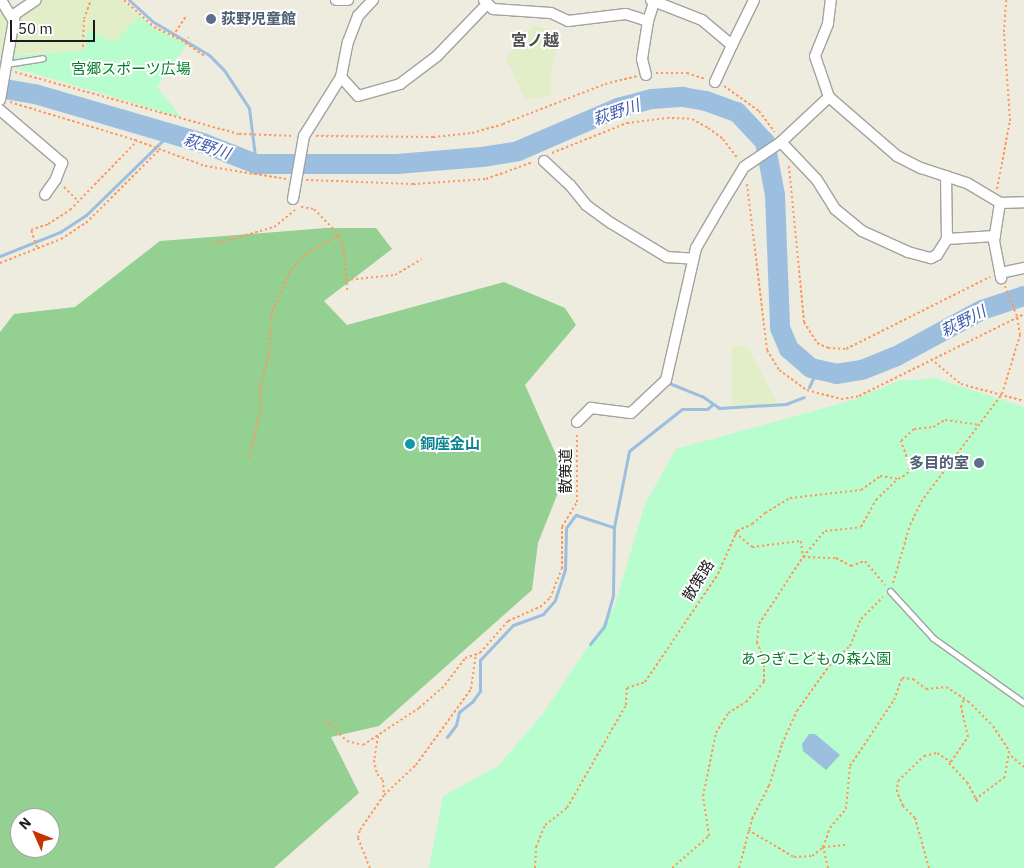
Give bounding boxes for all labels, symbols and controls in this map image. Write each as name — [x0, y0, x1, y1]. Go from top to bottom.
scale bar — [12, 10, 98, 42]
place label: 荻野児童館 — [221, 10, 296, 28]
marker: 荻野児童館 — [205, 13, 217, 25]
text: 50 m — [18, 19, 53, 38]
district label: 宮ノ越 — [511, 30, 559, 50]
park label: 宮郷スポーツ広場 — [71, 60, 191, 78]
water label: 萩野川 — [590, 95, 642, 129]
water label: 萩野川 — [181, 129, 233, 163]
water label: 萩野川 — [937, 302, 989, 340]
place label: 銅座金山 — [420, 435, 480, 453]
marker: 銅座金山 — [404, 438, 416, 450]
street label: 散策道 — [557, 449, 575, 493]
place label: 多目的室 — [909, 454, 969, 472]
marker: 多目的室 — [973, 457, 985, 469]
street label: 散策路 — [678, 556, 718, 604]
park label: あつぎこどもの森公園 — [741, 650, 891, 668]
north arrow — [10, 808, 60, 858]
text: N — [15, 813, 35, 833]

